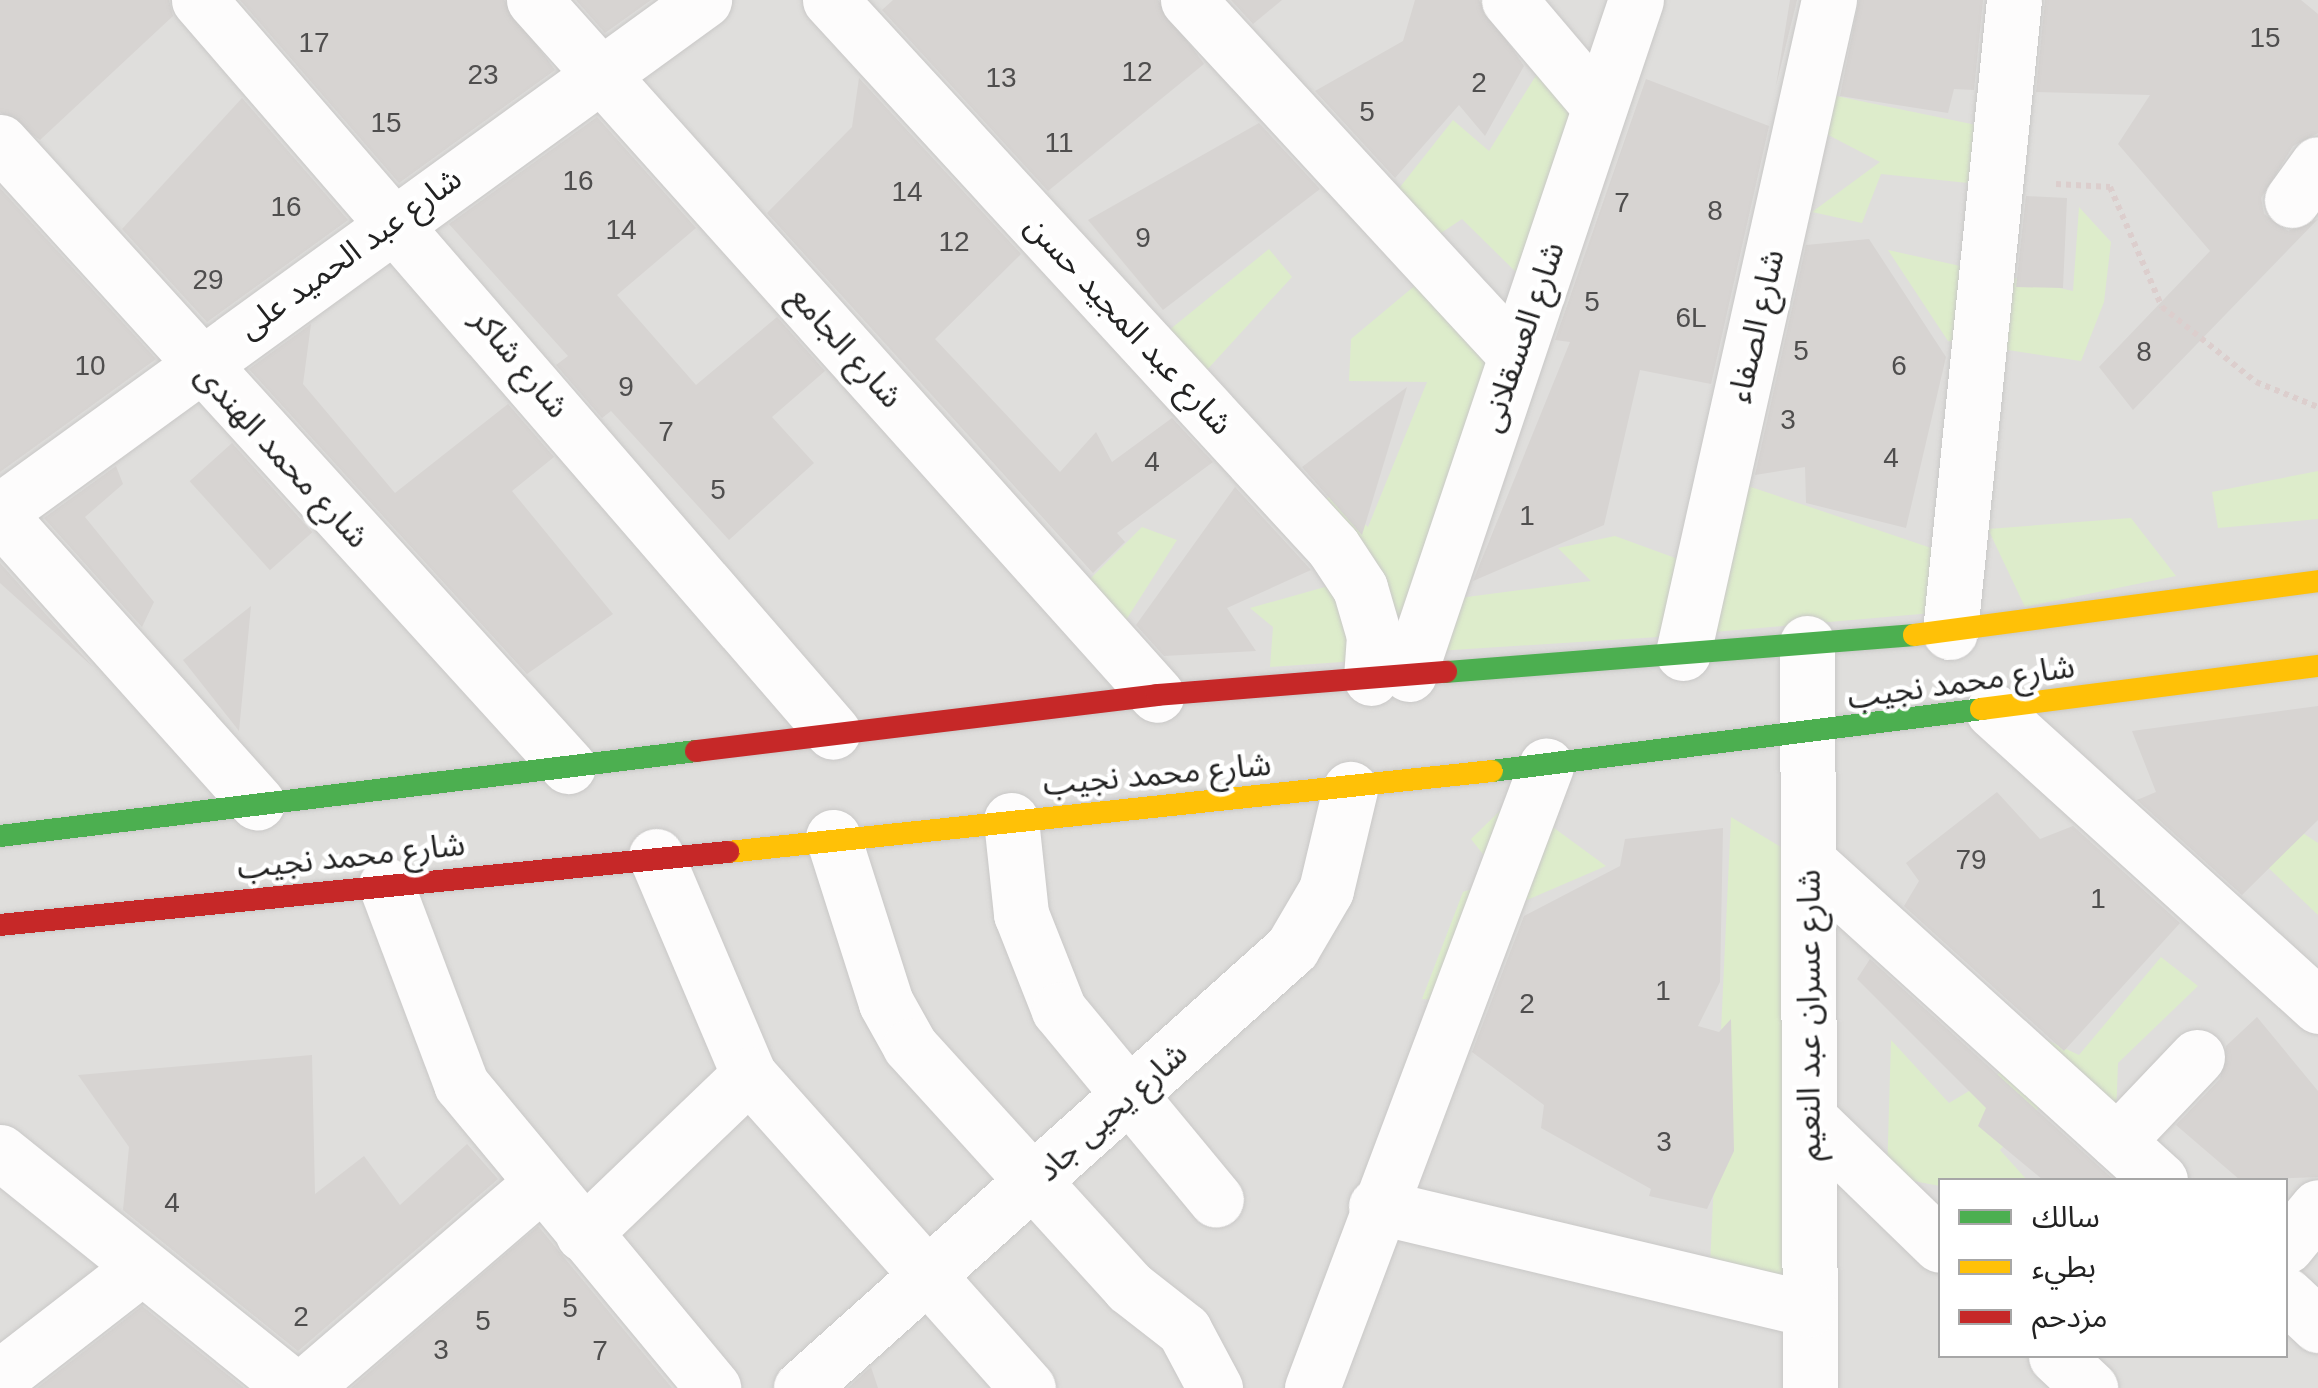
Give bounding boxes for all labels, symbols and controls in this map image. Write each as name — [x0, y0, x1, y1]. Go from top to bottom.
house number: 15 — [2249, 21, 2281, 55]
house number: 17 — [298, 26, 330, 60]
house number: 12 — [1121, 55, 1153, 89]
house number: 23 — [467, 58, 499, 92]
house number: 13 — [985, 61, 1017, 95]
house number: 2 — [1471, 66, 1487, 100]
house number: 5 — [1359, 95, 1375, 129]
house number: 15 — [370, 106, 402, 140]
house number: 11 — [1044, 126, 1074, 160]
street label: شارع عبد الحميد على — [231, 159, 469, 347]
house number: 16 — [562, 164, 594, 198]
house number: 14 — [891, 175, 923, 209]
house number: 7 — [1614, 186, 1630, 220]
house number: 16 — [270, 190, 302, 224]
house number: 8 — [1707, 194, 1723, 228]
street label: شارع عبد المجيد حسن — [1017, 207, 1241, 443]
house number: 14 — [605, 213, 637, 247]
house number: 9 — [1135, 221, 1151, 255]
house number: 12 — [938, 225, 970, 259]
street label: شارع العسقلانى — [1472, 237, 1572, 437]
street label: شارع الصفاء — [1720, 246, 1792, 406]
house number: 29 — [192, 263, 224, 297]
street label: شارع الجامع — [781, 278, 911, 416]
house number: 5 — [1584, 285, 1600, 319]
street label: شارع شاكر — [463, 300, 577, 426]
house number: 6L — [1675, 301, 1707, 335]
house number: 5 — [1793, 334, 1809, 368]
house number: 8 — [2136, 335, 2152, 369]
house number: 10 — [74, 349, 106, 383]
house number: 6 — [1891, 349, 1907, 383]
street label: شارع محمد الهندى — [187, 356, 377, 556]
house number: 9 — [618, 370, 634, 404]
house number: 3 — [1780, 403, 1796, 437]
house number: 7 — [658, 415, 674, 449]
house number: 4 — [1883, 441, 1899, 475]
house number: 4 — [1144, 445, 1160, 479]
house number: 5 — [710, 473, 726, 507]
house number: 1 — [1519, 499, 1535, 533]
street label: شارع محمد نجيب — [1845, 647, 2077, 717]
street label: شارع محمد نجيب — [1041, 745, 1273, 803]
street label: شارع محمد نجيب — [235, 825, 467, 887]
house number: 79 — [1955, 843, 1987, 877]
street label: شارع عسران عبد النعيم — [1790, 869, 1828, 1161]
house number: 1 — [2090, 882, 2106, 916]
house number: 1 — [1655, 974, 1671, 1008]
house number: 2 — [1519, 987, 1535, 1021]
street label: شارع يحيى جاد — [1029, 1034, 1195, 1190]
house number: 3 — [1656, 1125, 1672, 1159]
legend — [1938, 1178, 2288, 1358]
house number: 4 — [164, 1186, 180, 1220]
text: سالك — [2032, 1200, 2100, 1233]
text: بطيء — [2032, 1250, 2096, 1283]
house number: 5 — [562, 1291, 578, 1325]
house number: 2 — [293, 1300, 309, 1334]
text: مزدحم — [2032, 1300, 2108, 1333]
house number: 5 — [475, 1304, 491, 1338]
house number: 3 — [433, 1333, 449, 1367]
house number: 7 — [592, 1334, 608, 1368]

